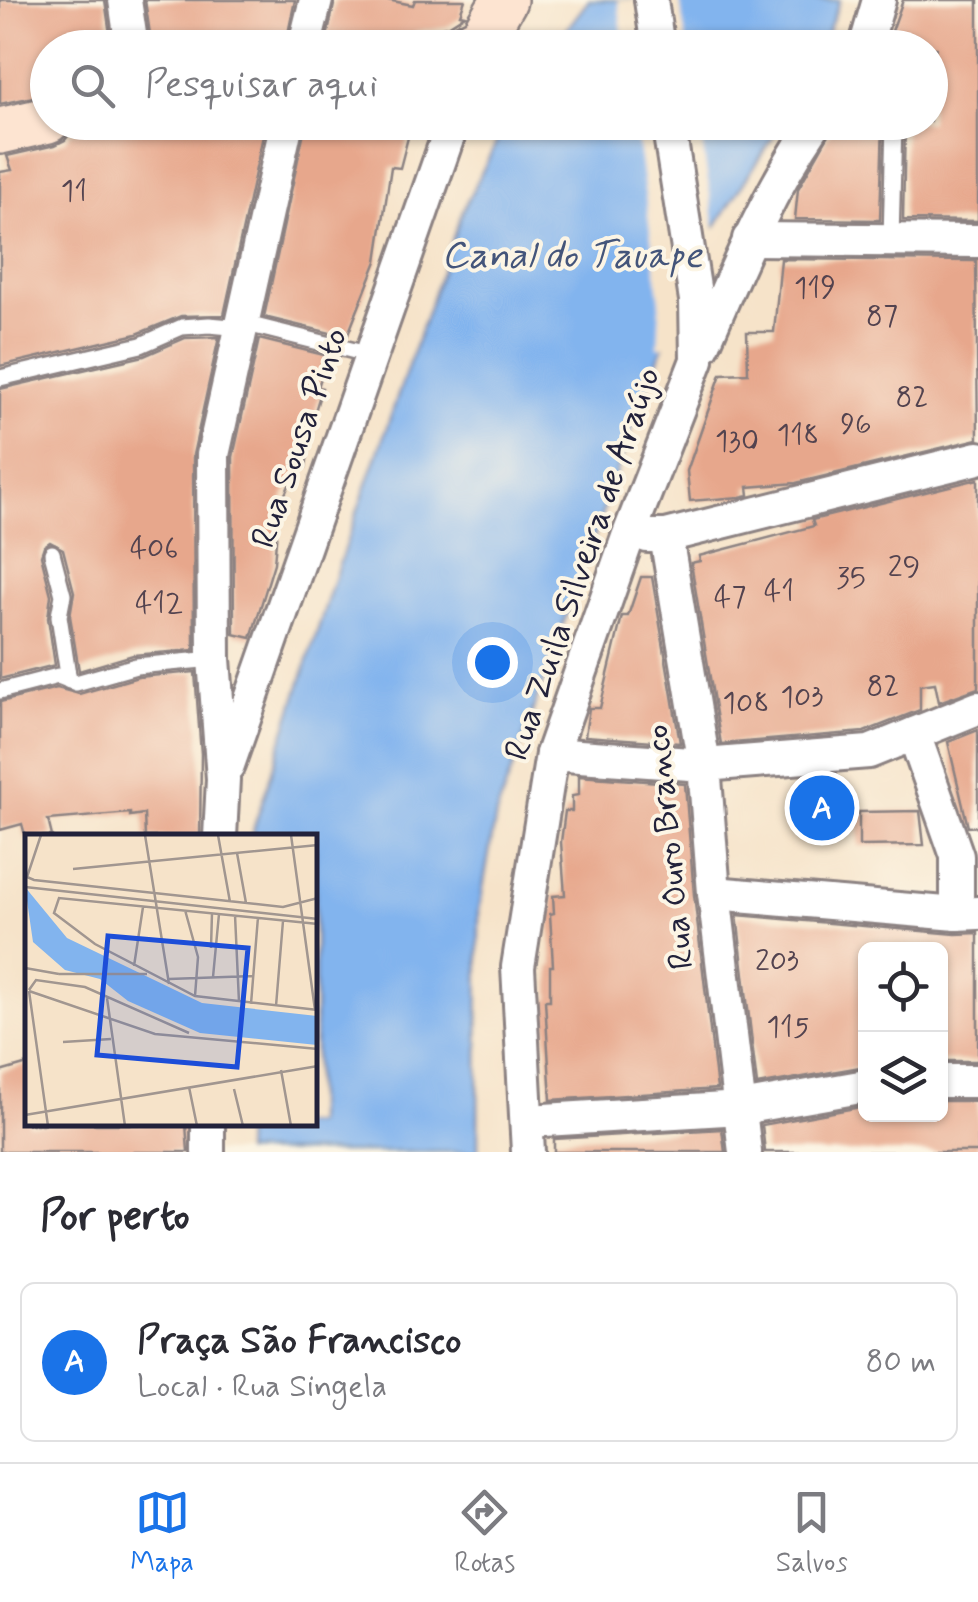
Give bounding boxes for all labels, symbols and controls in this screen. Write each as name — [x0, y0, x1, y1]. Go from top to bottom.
search box — [30, 30, 948, 140]
icon: search — [65, 58, 120, 113]
text: Pesquisar aqui — [145, 61, 378, 110]
house number: 11 — [61, 172, 87, 211]
water label: Canal do Tauape — [441, 232, 704, 281]
house number: 119 — [794, 269, 836, 308]
house number: 87 — [866, 297, 898, 336]
street label: Rua Sousa Pinto — [241, 322, 359, 554]
street label: Rua Zuila Silveira de Araújo — [494, 361, 672, 767]
house number: 82 — [896, 378, 928, 417]
house number: 96 — [840, 405, 872, 444]
house number: 118 — [777, 416, 819, 455]
house number: 130 — [715, 422, 759, 461]
house number: 406 — [130, 529, 178, 568]
house number: 29 — [888, 548, 920, 587]
house number: 35 — [836, 559, 866, 598]
house number: 41 — [764, 572, 794, 611]
house number: 47 — [714, 578, 746, 617]
house number: 412 — [135, 584, 183, 623]
your location — [467, 637, 518, 688]
house number: 82 — [867, 667, 899, 706]
house number: 103 — [781, 678, 823, 717]
house number: 108 — [723, 684, 769, 723]
street label: Rua Ouro Branco — [634, 722, 706, 972]
pin: A — [790, 770, 854, 846]
inset map — [25, 834, 318, 1127]
house number: 203 — [755, 942, 799, 981]
map controls — [858, 942, 948, 1122]
button: locate — [858, 942, 948, 1032]
house number: 115 — [767, 1008, 810, 1047]
button: layers — [858, 1032, 948, 1122]
text: Por perto — [40, 1190, 190, 1245]
text: Praça São Francisco — [137, 1317, 461, 1366]
text: A — [64, 1341, 85, 1383]
text: 80 m — [866, 1341, 936, 1383]
text: Local · Rua Singela — [137, 1366, 387, 1408]
tab: Mapa — [130, 1485, 194, 1582]
tab: Rotas — [454, 1485, 515, 1582]
tab: Salvos — [776, 1485, 848, 1582]

